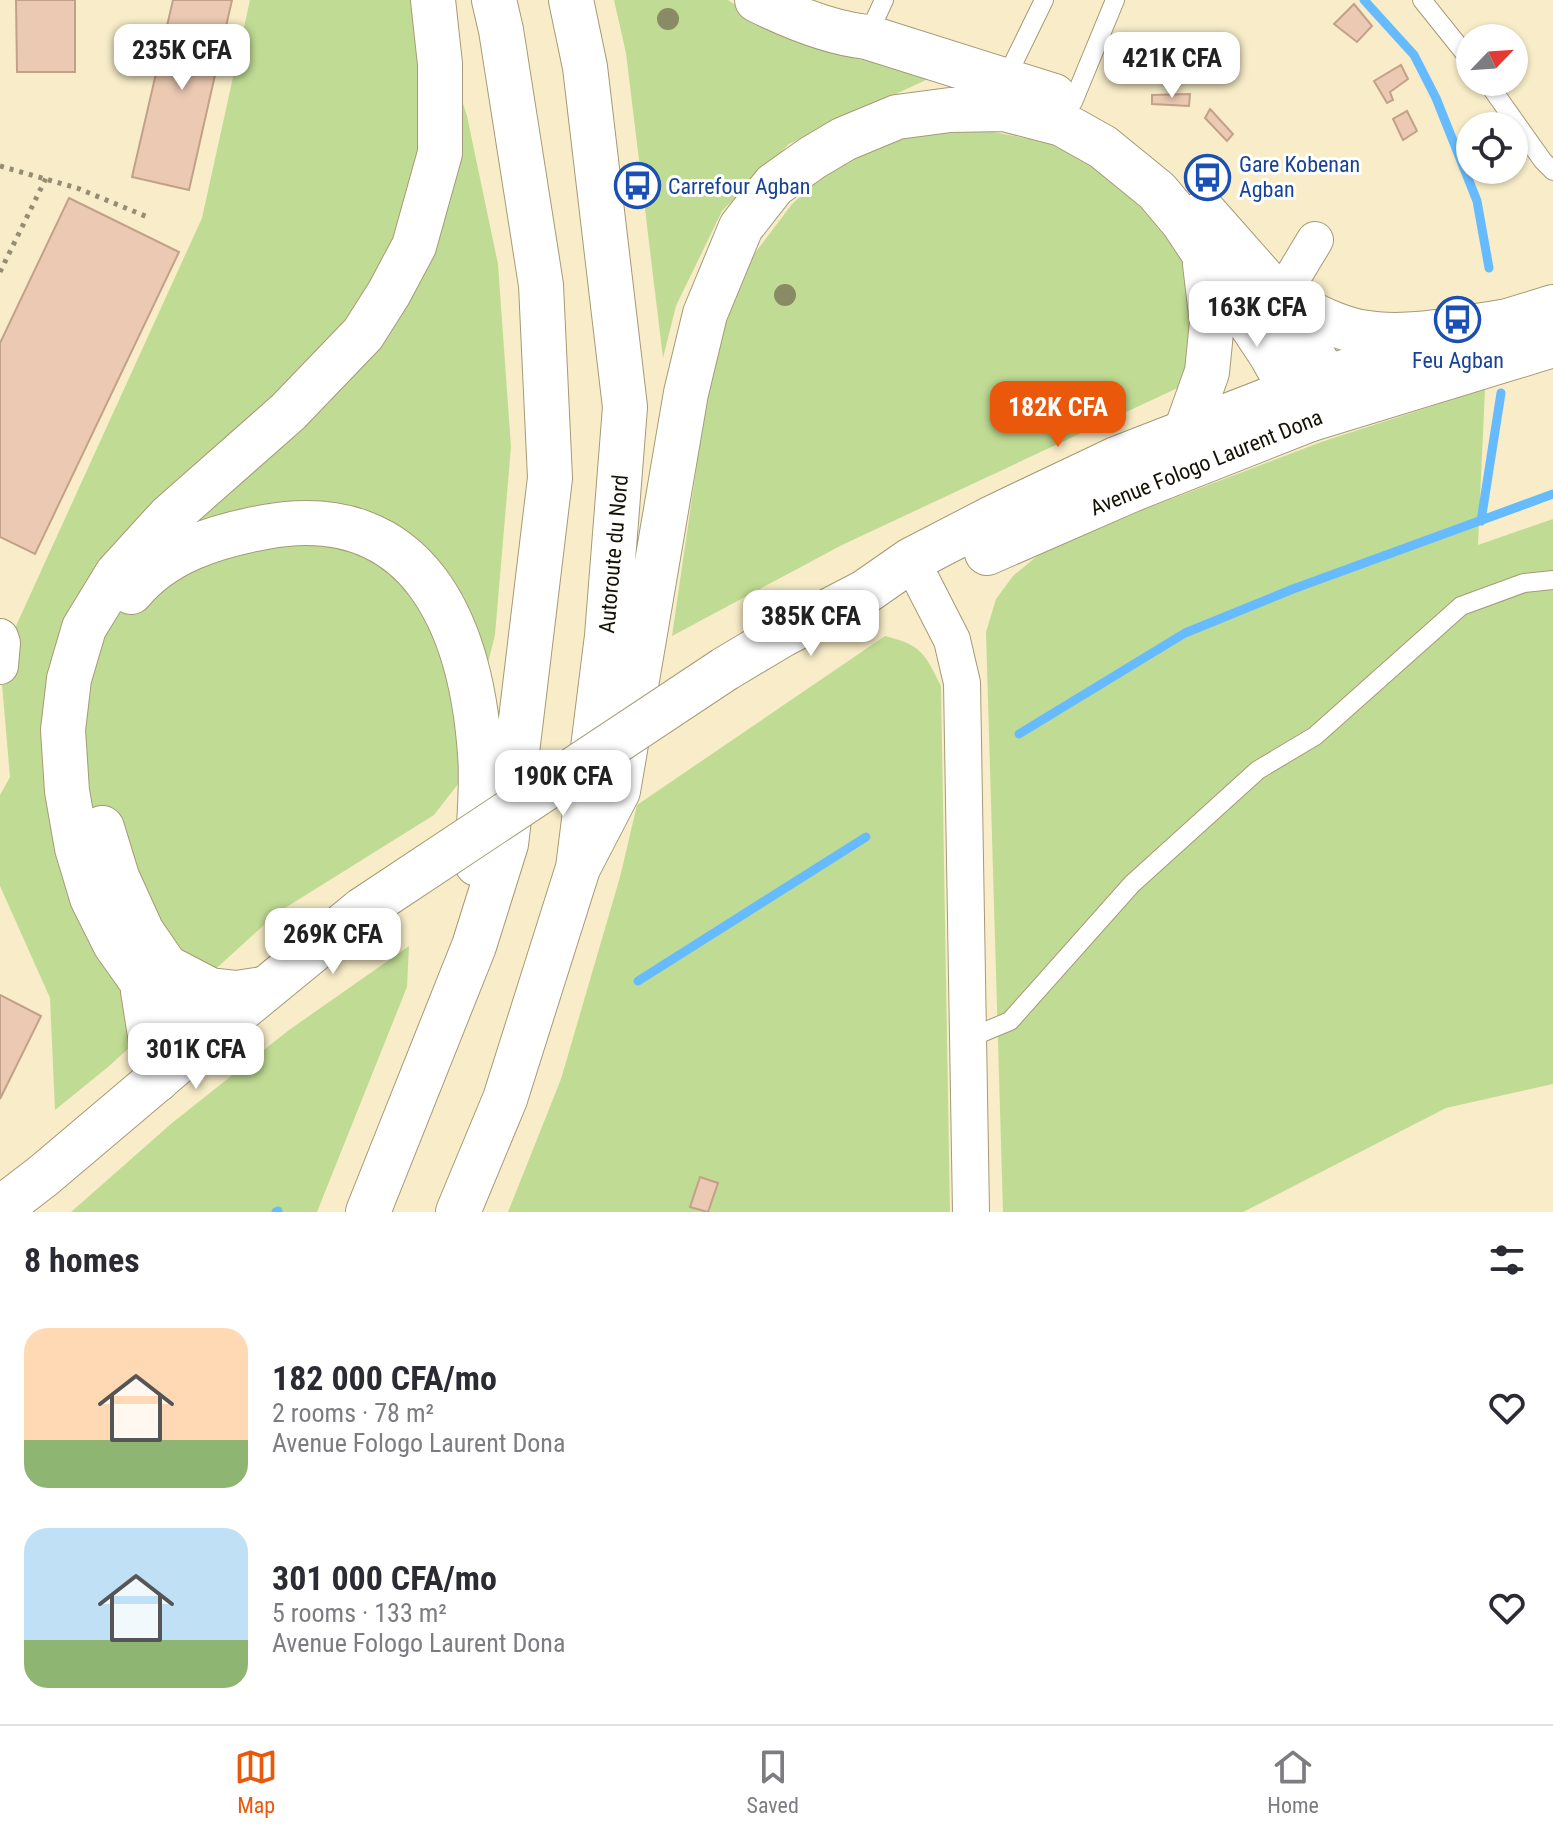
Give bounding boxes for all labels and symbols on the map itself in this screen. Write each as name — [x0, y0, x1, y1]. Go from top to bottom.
pin: 235K CFA — [99, 24, 265, 92]
north arrow — [1456, 24, 1528, 96]
pin: 421K CFA — [1089, 32, 1255, 100]
place label: Gare Kobenan Agban — [1239, 152, 1360, 202]
bus stop icon: Gare Kobenan Agban — [1184, 153, 1232, 201]
bus stop icon: Carrefour Agban — [613, 162, 661, 210]
place label: Carrefour Agban — [668, 174, 811, 199]
pin: 163K CFA — [1174, 281, 1340, 349]
bus stop icon: Feu Agban — [1434, 295, 1482, 343]
place label: Feu Agban — [1412, 348, 1504, 373]
pin: 182K CFA — [975, 381, 1141, 449]
street label: Avenue Fologo Laurent Dona — [1086, 404, 1326, 521]
street label: Autoroute du Nord — [594, 474, 633, 634]
pin: 385K CFA — [728, 590, 894, 658]
pin: 190K CFA — [480, 750, 646, 818]
pin: 269K CFA — [250, 908, 416, 976]
pin: 301K CFA — [113, 1023, 279, 1091]

